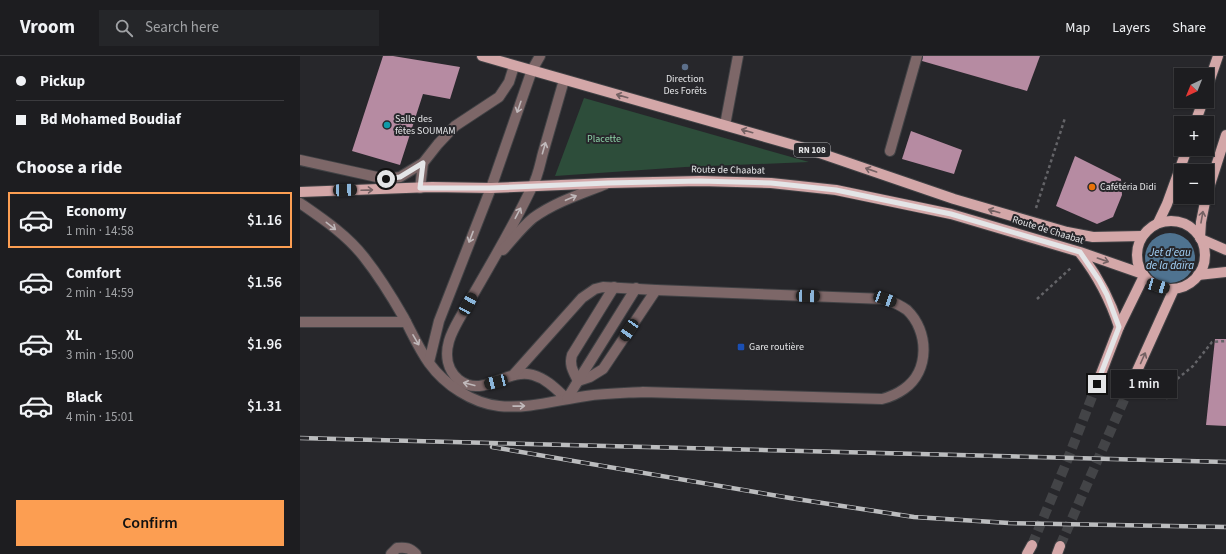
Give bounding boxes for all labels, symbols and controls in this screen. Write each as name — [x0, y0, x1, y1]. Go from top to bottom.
search box — [99, 10, 379, 46]
text: Vroom — [20, 14, 75, 41]
icon: search — [113, 17, 135, 39]
text: Search here — [145, 17, 219, 38]
text: Map — [1065, 18, 1090, 38]
text: Layers — [1112, 18, 1150, 38]
text: Share — [1172, 18, 1206, 38]
marker: Direction Des Forêts — [680, 62, 690, 72]
north arrow — [1174, 68, 1214, 108]
map controls — [1174, 68, 1214, 204]
text: Pickup — [40, 71, 85, 92]
place label: Direction Des Forêts — [663, 72, 707, 98]
one-way arrow — [615, 92, 628, 99]
one-way arrow — [514, 100, 522, 112]
text: Bd Mohamed Boudiaf — [40, 109, 181, 130]
place label: Salle des fêtes SOUMAM — [395, 112, 455, 138]
button: + — [1174, 116, 1214, 156]
marker: Salle des fêtes SOUMAM — [382, 120, 392, 130]
one-way arrow — [741, 127, 754, 134]
park label: Placette — [587, 132, 621, 146]
one-way arrow — [541, 142, 548, 155]
road number: RN 108 — [794, 143, 830, 157]
text: Choose a ride — [16, 155, 122, 180]
street label: Route de Chaabat — [691, 162, 766, 178]
button: − — [1174, 164, 1214, 204]
one-way arrow — [865, 166, 877, 174]
route start — [377, 170, 395, 188]
place label: Cafétéria Didi — [1100, 180, 1156, 194]
marker: Cafétéria Didi — [1087, 182, 1097, 192]
car — [333, 184, 357, 196]
one-way arrow — [360, 186, 373, 193]
one-way arrow — [565, 193, 577, 201]
text: Economy — [66, 201, 127, 222]
icon: car — [18, 202, 54, 238]
one-way arrow — [988, 207, 1001, 214]
one-way arrow — [515, 208, 523, 220]
text: $1.16 — [247, 210, 282, 231]
one-way arrow — [1198, 211, 1206, 224]
street label: Route de Chaabat — [1011, 212, 1086, 248]
one-way arrow — [326, 221, 337, 230]
text: 1 min · 14:58 — [66, 222, 134, 240]
one-way arrow — [467, 231, 475, 243]
water label: Jet d'eau de la daïra — [1146, 245, 1194, 273]
one-way arrow — [1096, 257, 1108, 265]
text: Comfort — [66, 263, 121, 284]
icon: car — [18, 264, 54, 300]
text: $1.56 — [247, 272, 282, 293]
car — [1145, 277, 1171, 295]
text: 2 min · 14:59 — [66, 284, 134, 302]
car — [872, 289, 898, 309]
car — [796, 290, 820, 302]
car — [457, 291, 479, 317]
car — [617, 317, 641, 343]
text: XL — [66, 325, 82, 346]
icon: car — [18, 326, 54, 362]
text: $1.96 — [247, 334, 282, 355]
one-way arrow — [413, 334, 421, 346]
place label: Gare routière — [749, 340, 804, 354]
marker: Gare routière — [736, 342, 746, 352]
text: 3 min · 15:00 — [66, 346, 134, 364]
one-way arrow — [1140, 352, 1147, 364]
callout: 1 min — [1111, 370, 1177, 398]
car — [483, 373, 509, 391]
route end — [1088, 375, 1106, 393]
text: 1 min — [1129, 375, 1159, 393]
one-way arrow — [463, 380, 476, 387]
text: Black — [66, 387, 103, 408]
icon: car — [18, 388, 54, 424]
text: $1.31 — [247, 396, 282, 417]
one-way arrow — [512, 403, 525, 410]
text: 4 min · 15:01 — [66, 408, 134, 426]
button: Confirm — [16, 500, 284, 546]

